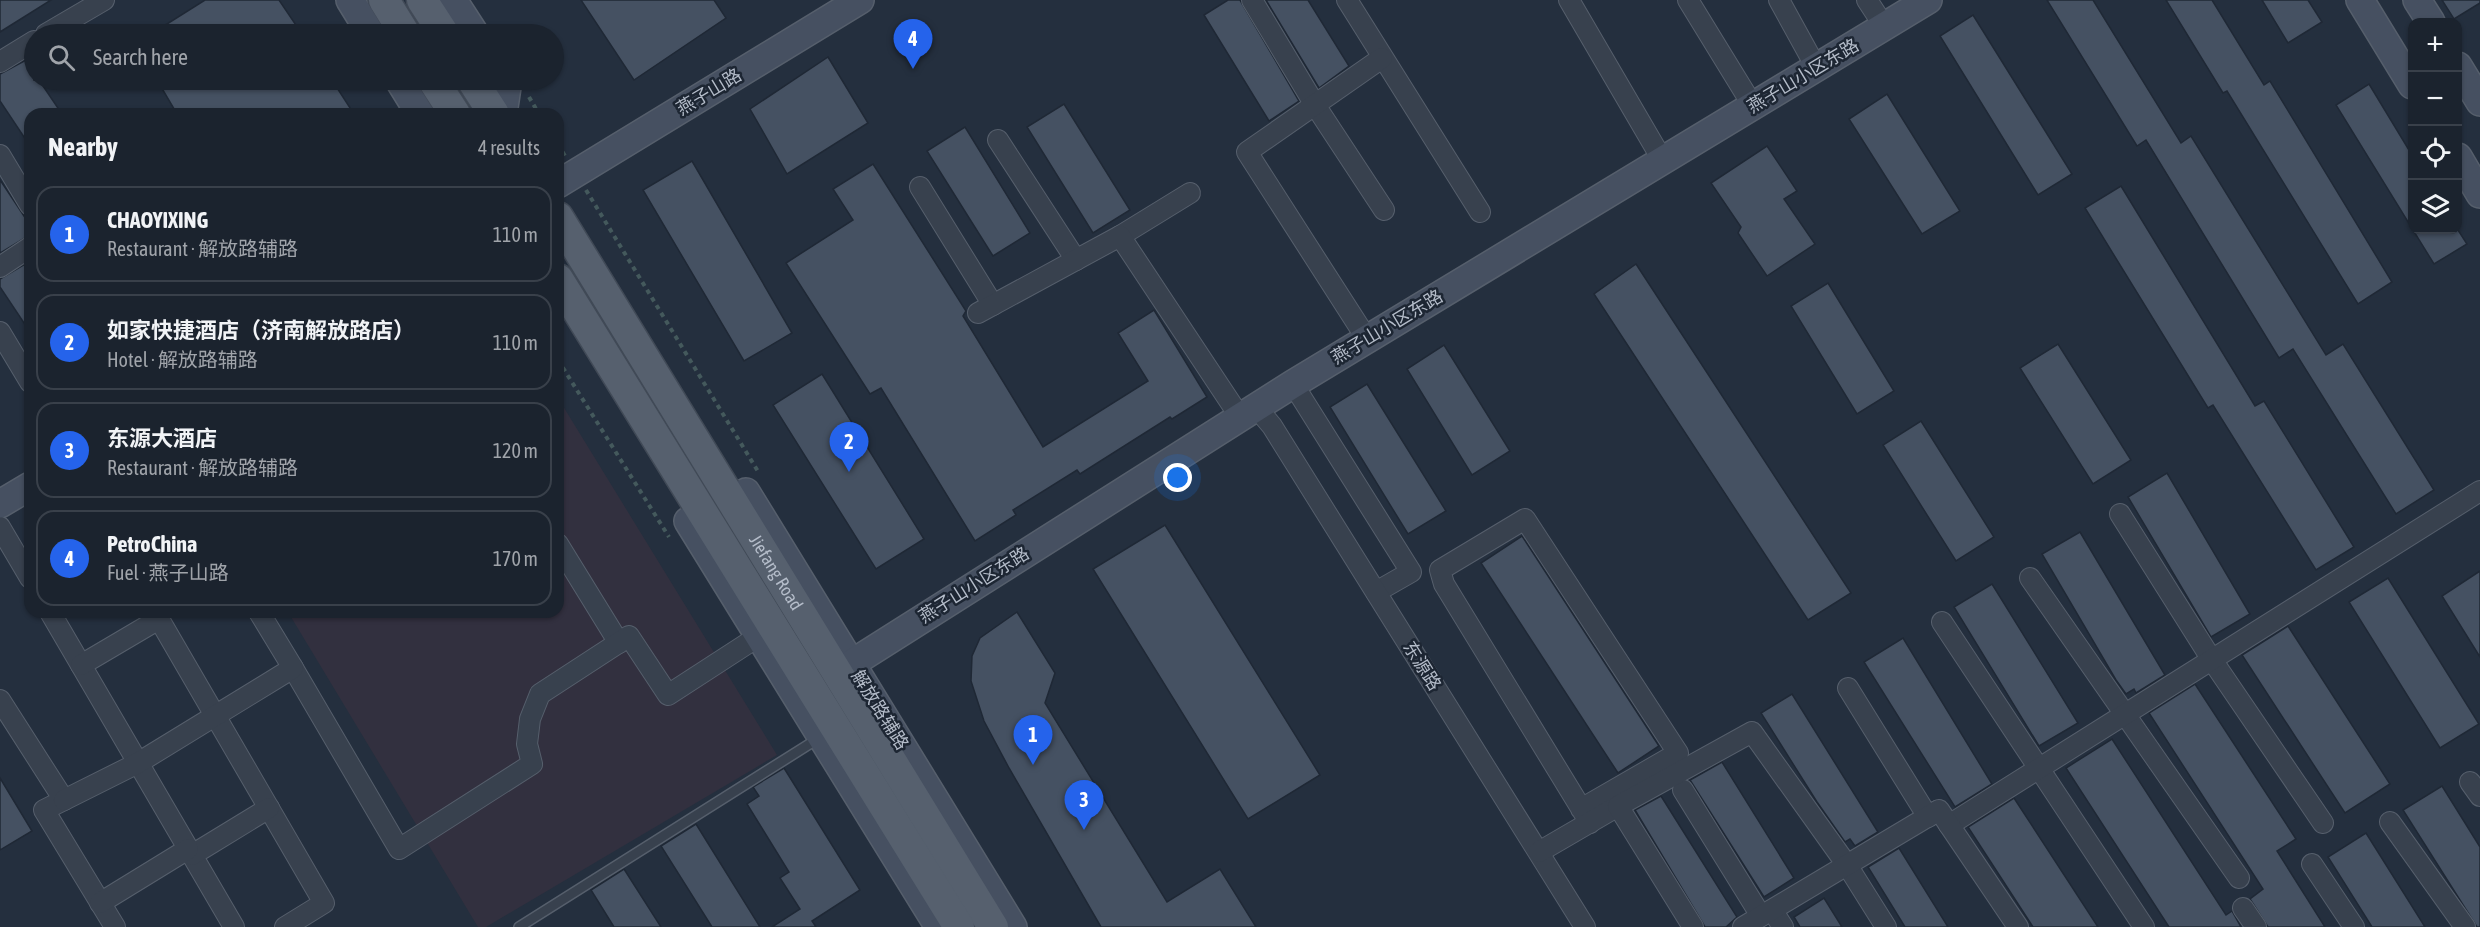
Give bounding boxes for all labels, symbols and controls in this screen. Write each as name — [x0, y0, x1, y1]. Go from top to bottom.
map controls — [2408, 18, 2462, 234]
button: + — [2408, 18, 2462, 72]
pin: 4 — [894, 20, 932, 69]
search box — [24, 24, 564, 90]
street label: 燕子山小区东路 — [1743, 34, 1862, 117]
icon: search — [45, 41, 78, 74]
text: Search here — [93, 44, 188, 70]
street label: 燕子山路 — [672, 64, 745, 119]
button: − — [2408, 72, 2462, 126]
button: locate — [2408, 126, 2462, 180]
text: Nearby — [48, 132, 118, 162]
text: 4 results — [478, 136, 540, 159]
button: layers — [2408, 180, 2462, 234]
text: CHAOYIXING — [107, 207, 208, 233]
text: 1 — [65, 223, 74, 246]
text: 110 m — [493, 223, 538, 246]
text: Restaurant · 解放路辅路 — [107, 237, 298, 260]
street label: 燕子山小区东路 — [1327, 285, 1446, 368]
text: 如家快捷酒店（济南解放路店） — [107, 317, 415, 343]
text: 2 — [65, 331, 74, 354]
text: 110 m — [493, 331, 538, 354]
text: Hotel · 解放路辅路 — [107, 348, 258, 371]
pin: 2 — [830, 422, 868, 472]
text: 东源大酒店 — [107, 425, 217, 451]
text: 3 — [65, 439, 74, 462]
text: 120 m — [493, 439, 538, 462]
text: Restaurant · 解放路辅路 — [107, 456, 298, 479]
your location — [1163, 463, 1192, 492]
text: PetroChina — [107, 531, 197, 557]
street label: Jiefang Road — [745, 531, 807, 614]
street label: 燕子山小区东路 — [915, 542, 1033, 627]
text: 4 — [65, 547, 74, 570]
text: 170 m — [493, 547, 538, 570]
text: Fuel · 燕子山路 — [107, 561, 229, 584]
street label: 东源路 — [1399, 637, 1446, 694]
street label: 解放路辅路 — [848, 666, 913, 753]
pin: 1 — [1014, 716, 1052, 765]
pin: 3 — [1064, 780, 1104, 830]

